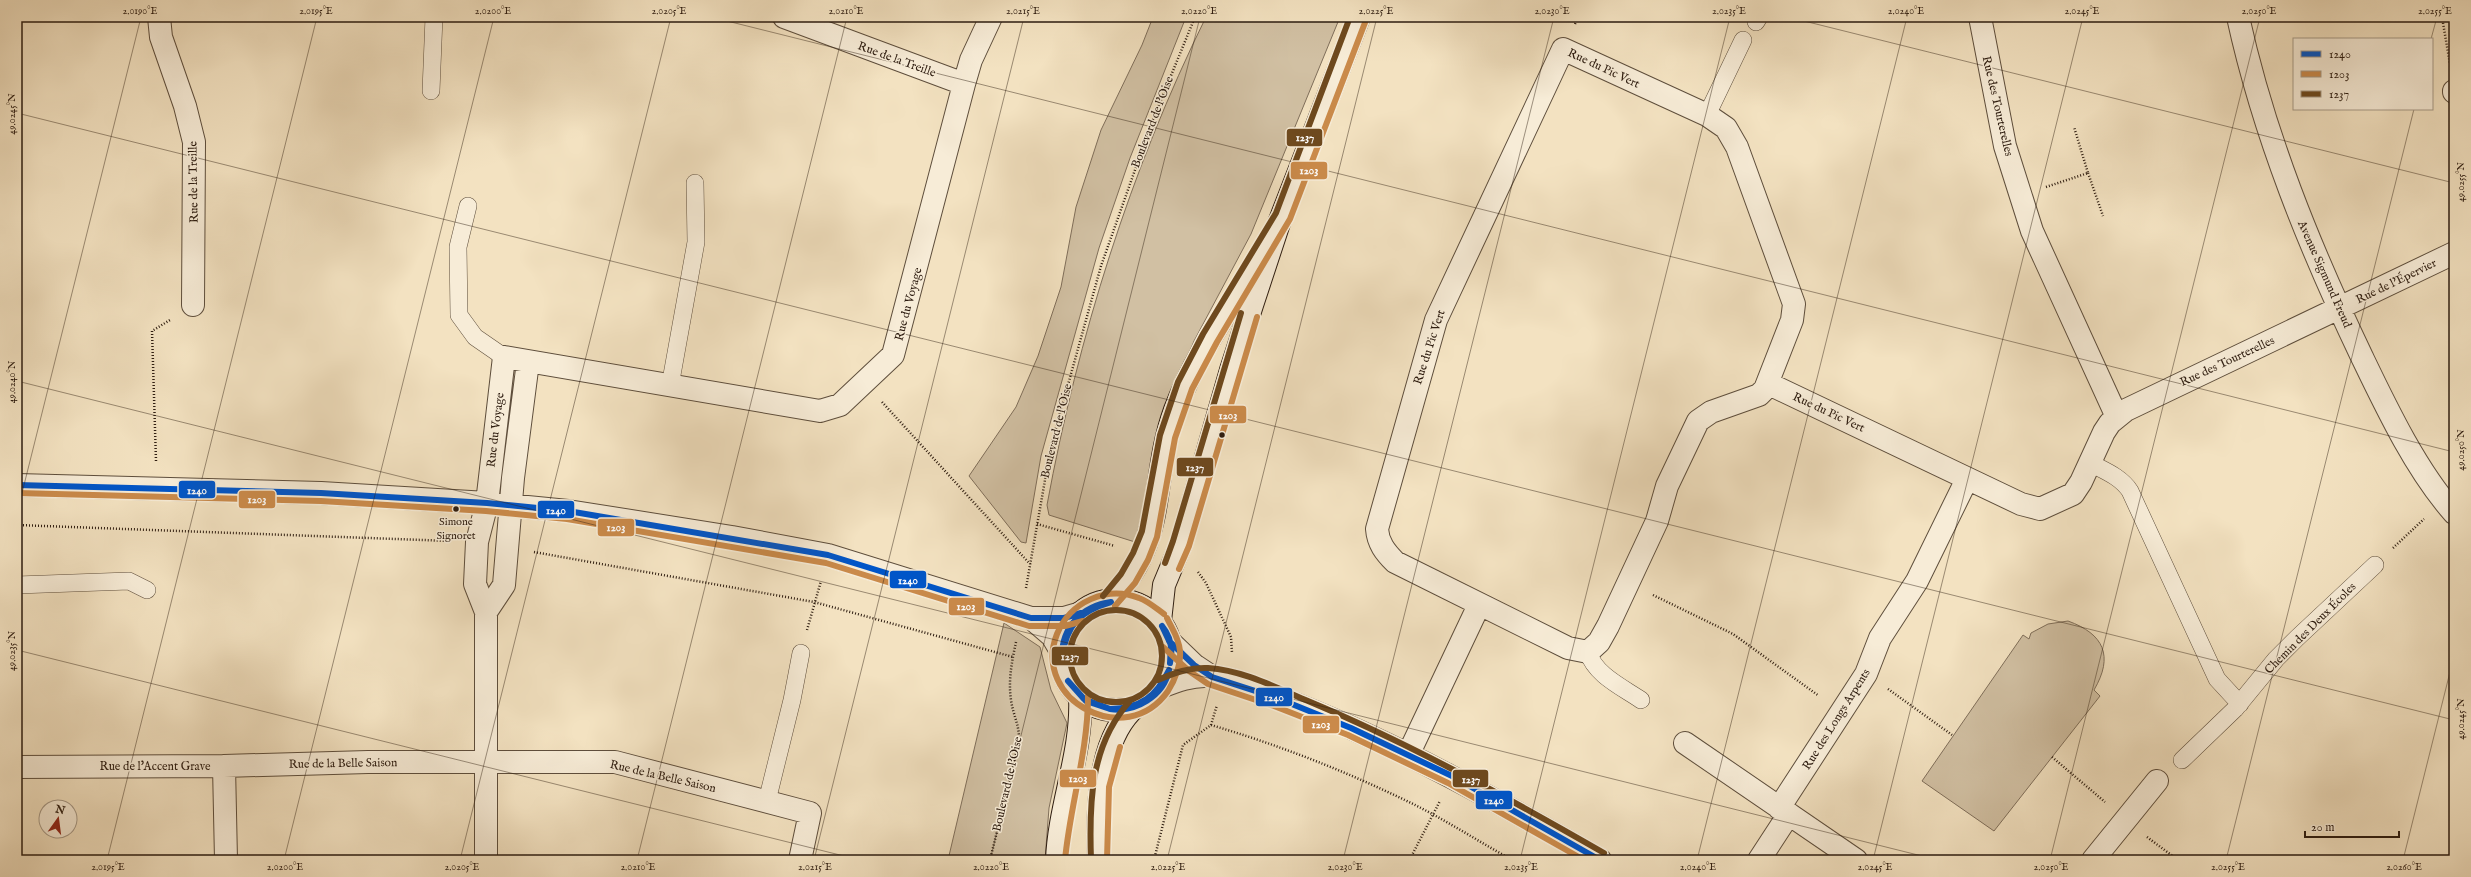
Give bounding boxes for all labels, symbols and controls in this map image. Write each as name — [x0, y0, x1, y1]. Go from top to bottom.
text: 2.0190°E — [123, 5, 157, 18]
text: 2.0195°E — [299, 5, 333, 18]
text: 2.0200°E — [475, 5, 511, 18]
text: 2.0205°E — [651, 5, 687, 18]
text: 2.0210°E — [828, 5, 864, 18]
text: 2.0215°E — [1006, 5, 1040, 18]
text: 2.0220°E — [1181, 5, 1217, 18]
text: 2.0225°E — [1359, 5, 1393, 18]
text: 2.0230°E — [1534, 5, 1570, 18]
text: 2.0235°E — [1712, 5, 1746, 18]
text: 2.0240°E — [1888, 5, 1924, 18]
text: 2.0245°E — [2064, 5, 2100, 18]
text: 2.0250°E — [2241, 5, 2277, 18]
text: 2.0255°E — [2418, 5, 2452, 18]
street label: Rue de la Treille — [856, 38, 938, 81]
legend — [2293, 38, 2433, 110]
street label: Rue du Pic Vert — [1565, 45, 1642, 92]
text: 1240 — [2329, 47, 2351, 62]
street label: Rue des Tourterelles — [1979, 54, 2016, 158]
text: 1203 — [2329, 67, 2349, 82]
street label: Boulevard de l'Oise — [1128, 74, 1177, 170]
text: 1237 — [2329, 87, 2349, 102]
text: 49.0245°N — [6, 93, 19, 135]
line badge: 1237 — [1286, 128, 1323, 147]
text: 1237 — [1296, 131, 1314, 145]
street label: Rue de la Treille — [185, 140, 202, 223]
line badge: 1203 — [1290, 161, 1328, 180]
text: 49.0255°N — [2455, 162, 2468, 202]
text: 1203 — [1300, 164, 1318, 178]
street label: Avenue Sigmund Freud — [2294, 217, 2355, 331]
street label: Rue de l'Épervier — [2353, 254, 2440, 308]
street label: Rue du Voyage — [891, 265, 926, 342]
street label: Rue du Pic Vert — [1410, 308, 1449, 386]
street label: Rue des Tourterelles — [2178, 333, 2277, 390]
text: 49.0240°N — [6, 360, 19, 403]
street label: Boulevard de l'Oise — [1037, 382, 1076, 480]
street label: Rue du Pic Vert — [1790, 389, 1867, 436]
street label: Rue du Voyage — [483, 391, 508, 468]
line badge: 1203 — [1209, 405, 1247, 424]
text: 1203 — [1219, 409, 1237, 423]
text: 49.0250°N — [2455, 429, 2468, 471]
unlabelled marker — [1217, 430, 1227, 440]
line badge: 1237 — [1176, 457, 1214, 477]
text: 1237 — [1186, 461, 1204, 475]
line badge: 1240 — [178, 480, 216, 499]
text: 1240 — [187, 484, 208, 498]
line badge: 1203 — [238, 490, 276, 509]
text: 1203 — [248, 493, 266, 507]
line badge: 1240 — [537, 500, 575, 519]
marker: Simone Signoret — [451, 504, 461, 514]
text: 1240 — [546, 504, 567, 518]
place label: Simone Signoret — [436, 515, 476, 543]
line badge: 1203 — [597, 518, 635, 537]
text: 1203 — [607, 521, 625, 535]
line badge: 1240 — [889, 570, 927, 589]
text: 1240 — [898, 574, 919, 588]
street label: Chemin des Deux Écoles — [2261, 579, 2359, 677]
line badge: 1203 — [948, 597, 985, 616]
text: 1203 — [957, 600, 975, 614]
text: 49.0235°N — [6, 631, 19, 671]
line badge: 1237 — [1051, 646, 1089, 666]
text: 1237 — [1061, 650, 1079, 664]
street label: Rue des Longs Arpents — [1799, 666, 1874, 773]
line badge: 1240 — [1255, 687, 1293, 707]
text: 1240 — [1264, 691, 1285, 705]
text: 49.0245°N — [2455, 698, 2468, 740]
line badge: 1203 — [1302, 715, 1340, 734]
text: 1203 — [1312, 718, 1330, 732]
street label: Boulevard de l'Oise — [989, 735, 1026, 833]
street label: Rue de la Belle Saison — [289, 755, 398, 772]
street label: Rue de la Belle Saison — [608, 757, 718, 796]
street label: Rue de l'Accent Grave — [100, 759, 211, 774]
line badge: 1203 — [1059, 769, 1097, 788]
line badge: 1237 — [1452, 769, 1489, 788]
text: 1203 — [1069, 772, 1087, 786]
text: 1237 — [1462, 773, 1480, 787]
line badge: 1240 — [1475, 790, 1513, 810]
text: 1240 — [1484, 794, 1505, 808]
north arrow — [38, 799, 78, 839]
text: N — [53, 802, 67, 818]
scale bar — [2305, 813, 2399, 839]
text: 20 m — [2311, 820, 2334, 835]
text: 2.0195°E — [91, 861, 125, 874]
text: 2.0200°E — [267, 861, 303, 874]
text: 2.0205°E — [444, 861, 480, 874]
text: 2.0210°E — [620, 861, 656, 874]
text: 2.0215°E — [798, 861, 832, 874]
text: 2.0220°E — [973, 861, 1009, 874]
text: 2.0225°E — [1151, 861, 1185, 874]
text: 2.0230°E — [1327, 861, 1363, 874]
text: 2.0235°E — [1504, 861, 1538, 874]
text: 2.0240°E — [1680, 861, 1716, 874]
text: 2.0245°E — [1857, 861, 1893, 874]
text: 2.0250°E — [2033, 861, 2069, 874]
text: 2.0255°E — [2211, 861, 2245, 874]
text: 2.0260°E — [2386, 861, 2422, 874]

